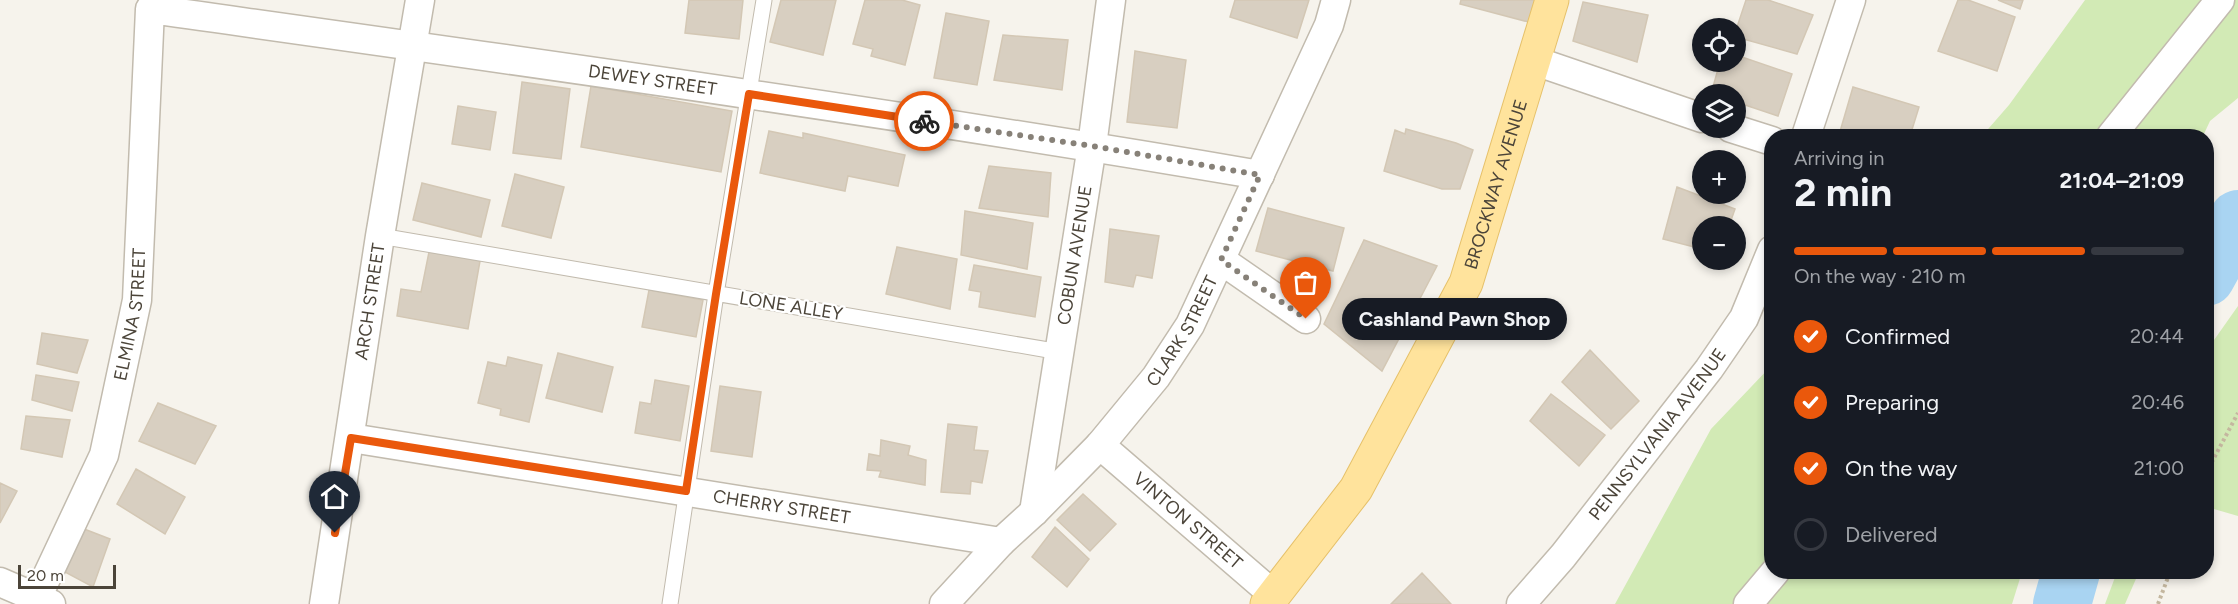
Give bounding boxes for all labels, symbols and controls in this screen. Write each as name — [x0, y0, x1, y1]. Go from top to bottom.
map controls — [1692, 18, 1746, 270]
button: locate — [1692, 18, 1746, 72]
street label: DEWEY STREET — [587, 60, 718, 100]
button: layers — [1692, 84, 1746, 138]
courier — [894, 91, 954, 151]
street label: BROCKWAY AVENUE — [1460, 97, 1532, 272]
icon: bike — [908, 105, 941, 138]
text: Arriving in — [1794, 146, 1884, 170]
button: + — [1692, 150, 1746, 204]
text: 21:04–21:09 — [2059, 167, 2184, 194]
text: 2 min — [1794, 169, 1892, 216]
street label: COBUN AVENUE — [1053, 184, 1097, 327]
button: − — [1692, 216, 1746, 270]
street label: ARCH STREET — [350, 241, 390, 361]
street label: ELMINA STREET — [109, 247, 150, 383]
pin — [1280, 257, 1331, 319]
text: On the way · 210 m — [1794, 264, 1965, 288]
icon: bag — [1289, 266, 1322, 299]
street label: CLARK STREET — [1142, 272, 1222, 391]
street label: LONE ALLEY — [738, 287, 844, 325]
callout: Cashland Pawn Shop — [1342, 298, 1567, 340]
text: Cashland Pawn Shop — [1359, 307, 1550, 331]
icon: check — [1794, 320, 1827, 353]
text: Confirmed — [1845, 323, 1950, 350]
text: 20:44 — [2130, 324, 2184, 348]
street label: PENNSYLVANIA AVENUE — [1584, 344, 1731, 525]
icon: check — [1794, 386, 1827, 419]
text: Preparing — [1845, 389, 1939, 416]
text: 20:46 — [2131, 390, 2184, 414]
icon: check — [1794, 452, 1827, 485]
text: On the way — [1845, 455, 1957, 482]
text: 21:00 — [2134, 456, 2184, 480]
street label: VINTON STREET — [1129, 468, 1247, 574]
pin — [309, 471, 360, 533]
icon: home — [318, 480, 351, 513]
street label: CHERRY STREET — [711, 485, 852, 529]
text: Delivered — [1845, 521, 1938, 548]
scale bar — [18, 562, 116, 590]
text: 20 m — [27, 566, 64, 585]

